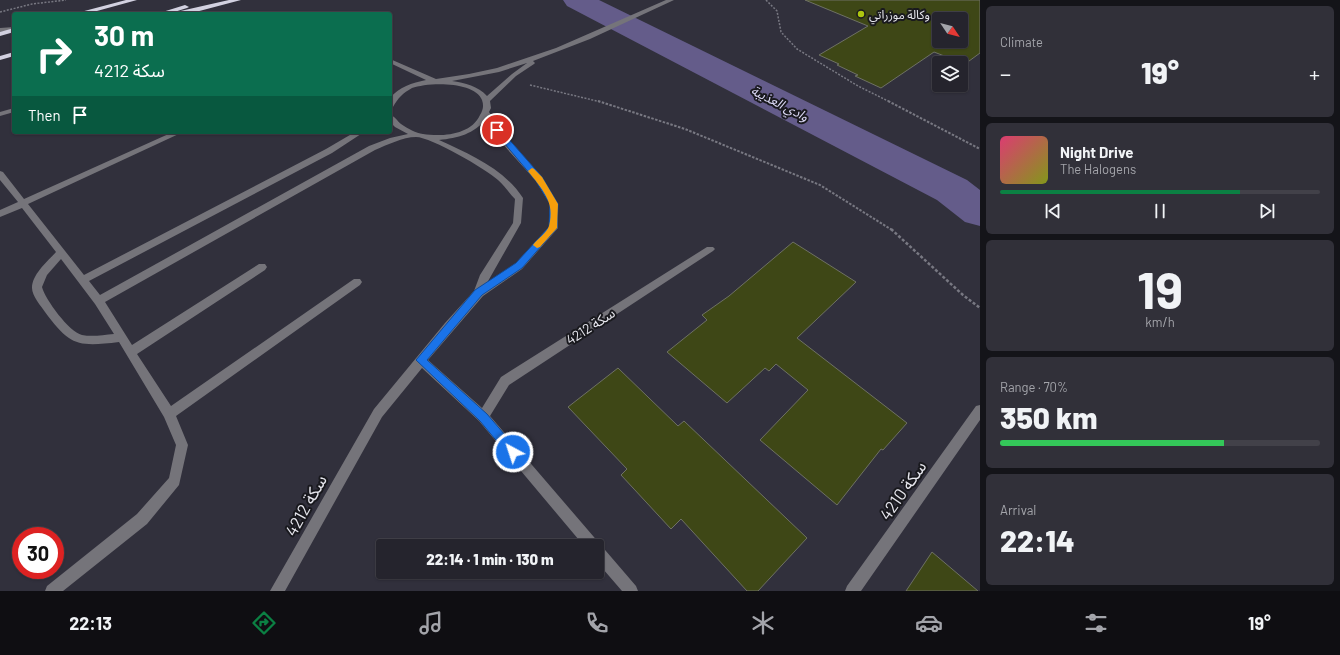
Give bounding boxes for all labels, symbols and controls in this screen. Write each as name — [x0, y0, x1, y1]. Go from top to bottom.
place label: وكالة موزراتي — [869, 7, 930, 25]
marker: وكالة موزراتي — [856, 9, 866, 19]
north arrow — [932, 12, 968, 48]
map controls — [932, 12, 968, 92]
text: 30 m — [94, 18, 154, 52]
icon: right — [28, 28, 80, 80]
text: Climate — [1000, 34, 1043, 50]
text: 19° — [1141, 54, 1179, 90]
button: layers — [932, 56, 968, 92]
text: سكة 4212 — [94, 59, 165, 81]
text: − — [1000, 60, 1011, 86]
text: + — [1309, 60, 1320, 86]
water label: وادي العذيبة — [747, 82, 812, 127]
icon: arrive — [69, 104, 91, 126]
text: Then — [28, 106, 61, 124]
pin — [480, 113, 514, 147]
icon: arrive — [486, 119, 508, 141]
text: Night Drive — [1060, 143, 1133, 161]
text: The Halogens — [1060, 161, 1136, 177]
icon: previous — [1042, 200, 1064, 222]
icon: pause — [1149, 200, 1171, 222]
icon: next — [1256, 200, 1278, 222]
text: 19 — [1137, 257, 1183, 319]
street label: سكة 4212 — [562, 304, 618, 348]
text: km/h — [1145, 314, 1175, 330]
text: Range · 70% — [1000, 379, 1068, 395]
text: 350 km — [1000, 399, 1098, 435]
position arrow — [492, 431, 534, 473]
street label: سكة 4210 — [874, 457, 930, 523]
street label: سكة 4212 — [280, 471, 330, 539]
text: Arrival — [1000, 502, 1036, 518]
text: 22:14 — [1000, 522, 1075, 558]
speed limit sign: 30 — [12, 527, 64, 579]
text: 22:14 · 1 min · 130 m — [426, 550, 554, 568]
icon: directions — [250, 609, 278, 637]
icon: music — [417, 609, 445, 637]
icon: phone — [583, 609, 611, 637]
icon: climate — [749, 609, 777, 637]
icon: car — [915, 609, 943, 637]
icon: filters — [1082, 609, 1110, 637]
text: 22:13 — [69, 612, 112, 634]
text: 19° — [1248, 612, 1271, 634]

